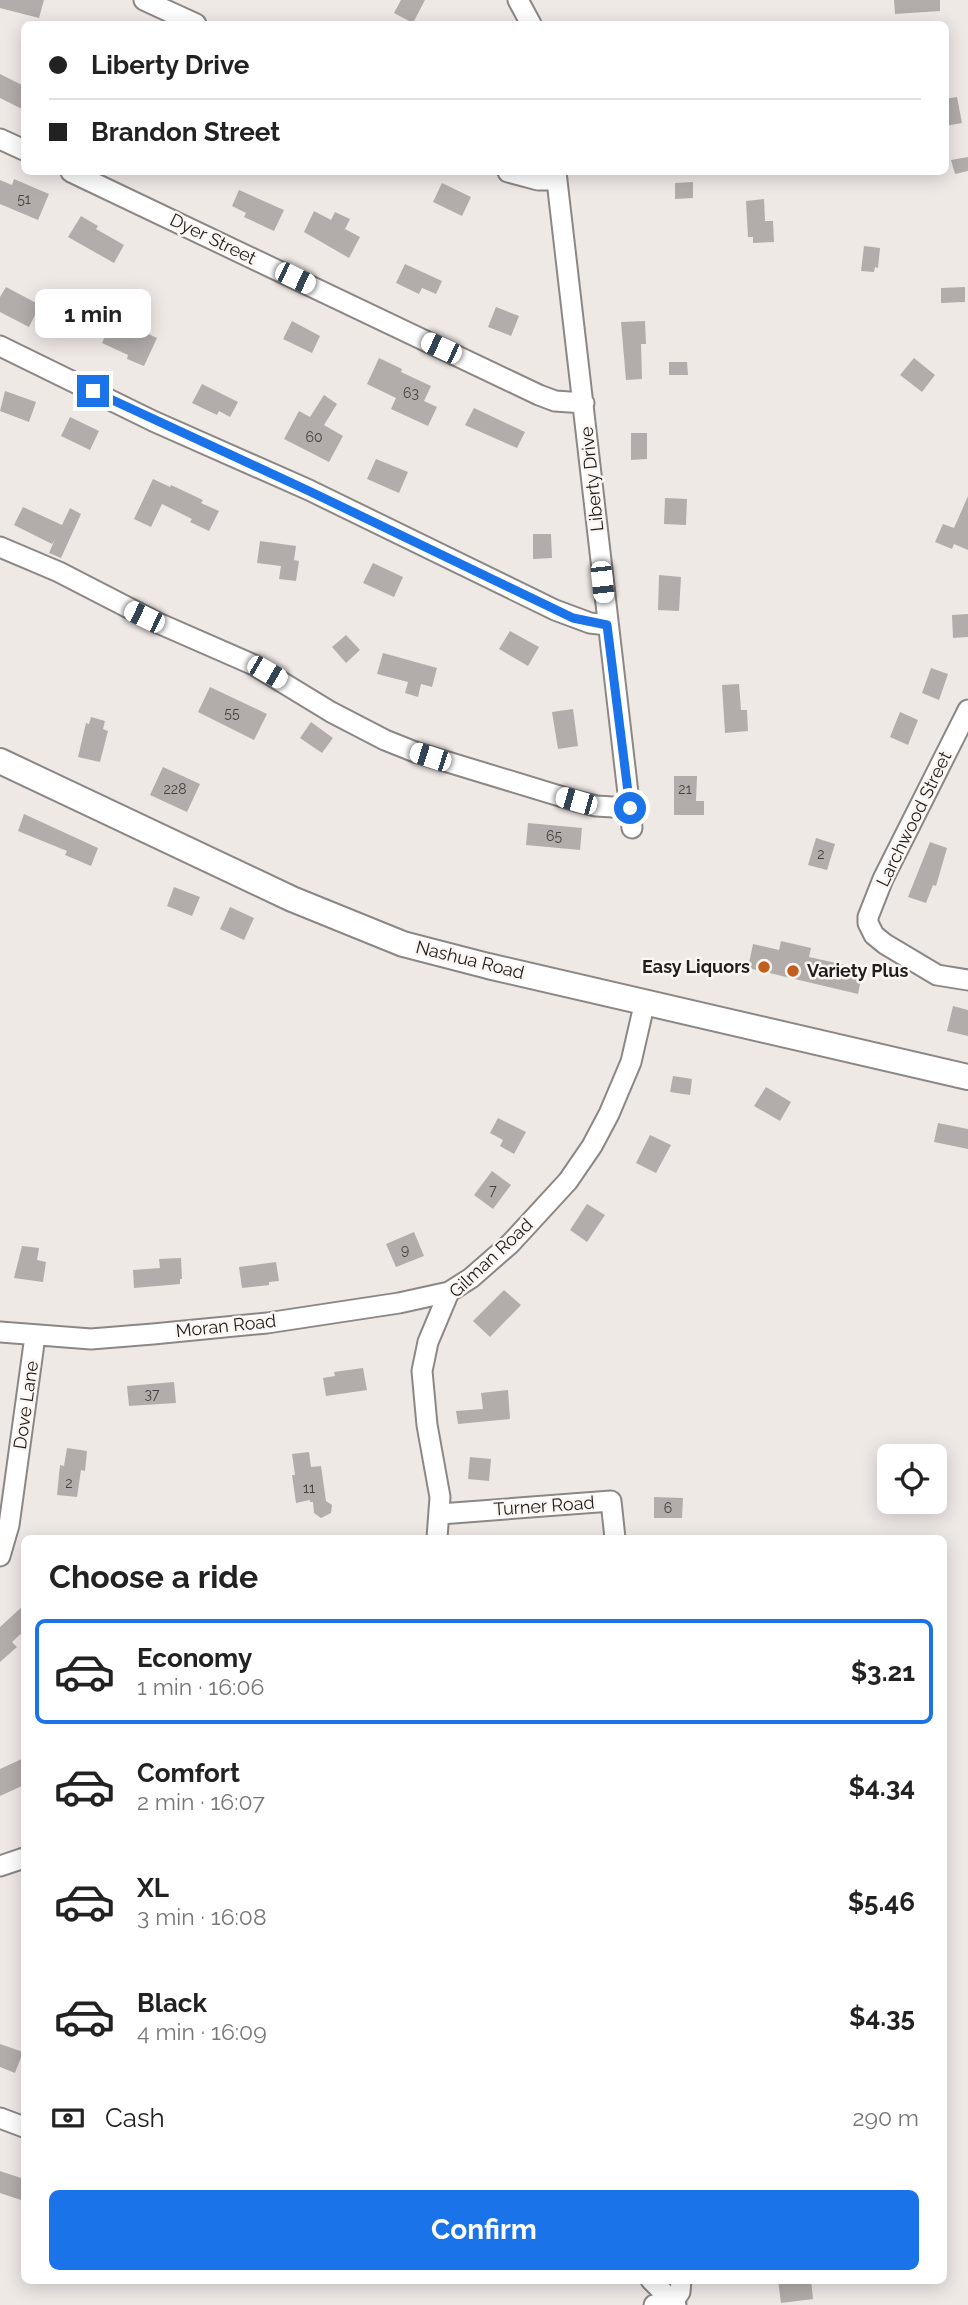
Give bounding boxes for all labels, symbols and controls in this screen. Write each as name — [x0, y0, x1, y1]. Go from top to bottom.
text: Liberty Drive — [91, 50, 249, 80]
text: Brandon Street — [91, 117, 280, 147]
house number: 51 — [17, 191, 31, 207]
street label: Dyer Street — [167, 209, 260, 268]
car — [272, 259, 319, 297]
callout: 1 min — [35, 290, 151, 338]
text: 1 min — [64, 300, 122, 327]
car — [418, 330, 465, 366]
route end — [77, 375, 109, 407]
house number: 63 — [403, 385, 419, 401]
street label: Liberty Drive — [576, 425, 607, 532]
house number: 60 — [305, 429, 323, 445]
car — [590, 560, 615, 604]
car — [121, 598, 168, 636]
car — [244, 652, 291, 692]
house number: 55 — [224, 705, 240, 721]
car — [407, 741, 454, 773]
street label: Larchwood Street — [872, 748, 955, 890]
house number: 228 — [164, 781, 186, 797]
house number: 21 — [678, 781, 692, 797]
car — [553, 785, 600, 817]
route start — [614, 792, 646, 824]
house number: 65 — [546, 828, 562, 844]
house number: 2 — [817, 846, 825, 862]
street label: Nashua Road — [414, 936, 527, 983]
place label: Easy Liquors — [642, 956, 750, 977]
marker: Easy Liquors — [756, 959, 772, 975]
place label: Variety Plus — [807, 960, 908, 981]
marker: Variety Plus — [785, 963, 801, 979]
house number: 7 — [489, 1182, 497, 1198]
street label: Gilman Road — [445, 1214, 537, 1302]
house number: 9 — [401, 1242, 409, 1258]
street label: Moran Road — [175, 1310, 277, 1341]
street label: Dove Lane — [9, 1359, 42, 1450]
house number: 37 — [145, 1386, 160, 1402]
map controls — [877, 1444, 947, 1514]
button: locate — [877, 1444, 947, 1514]
house number: 2 — [65, 1475, 73, 1491]
house number: 11 — [303, 1480, 315, 1496]
street label: Turner Road — [493, 1491, 595, 1520]
house number: 6 — [664, 1500, 672, 1516]
text: Choose a ride — [49, 1558, 258, 1595]
icon: car — [53, 1640, 116, 1703]
text: Economy — [137, 1643, 252, 1673]
text: $3.21 — [851, 1657, 915, 1687]
text: 1 min · 16:06 — [137, 1673, 264, 1700]
icon: car — [53, 1755, 116, 1818]
text: Comfort — [137, 1758, 240, 1788]
text: $4.34 — [848, 1772, 915, 1802]
text: 2 min · 16:07 — [137, 1788, 265, 1815]
icon: car — [53, 1870, 116, 1933]
text: XL — [137, 1873, 169, 1903]
text: $5.46 — [848, 1887, 915, 1917]
text: 3 min · 16:08 — [137, 1903, 267, 1930]
icon: car — [53, 1985, 116, 2048]
text: Black — [137, 1988, 207, 2018]
text: $4.35 — [849, 2002, 915, 2032]
text: 4 min · 16:09 — [137, 2018, 267, 2045]
icon: cash — [49, 2099, 87, 2137]
text: Cash — [105, 2103, 165, 2133]
text: 290 m — [852, 2104, 919, 2131]
button: Confirm — [49, 2190, 919, 2270]

